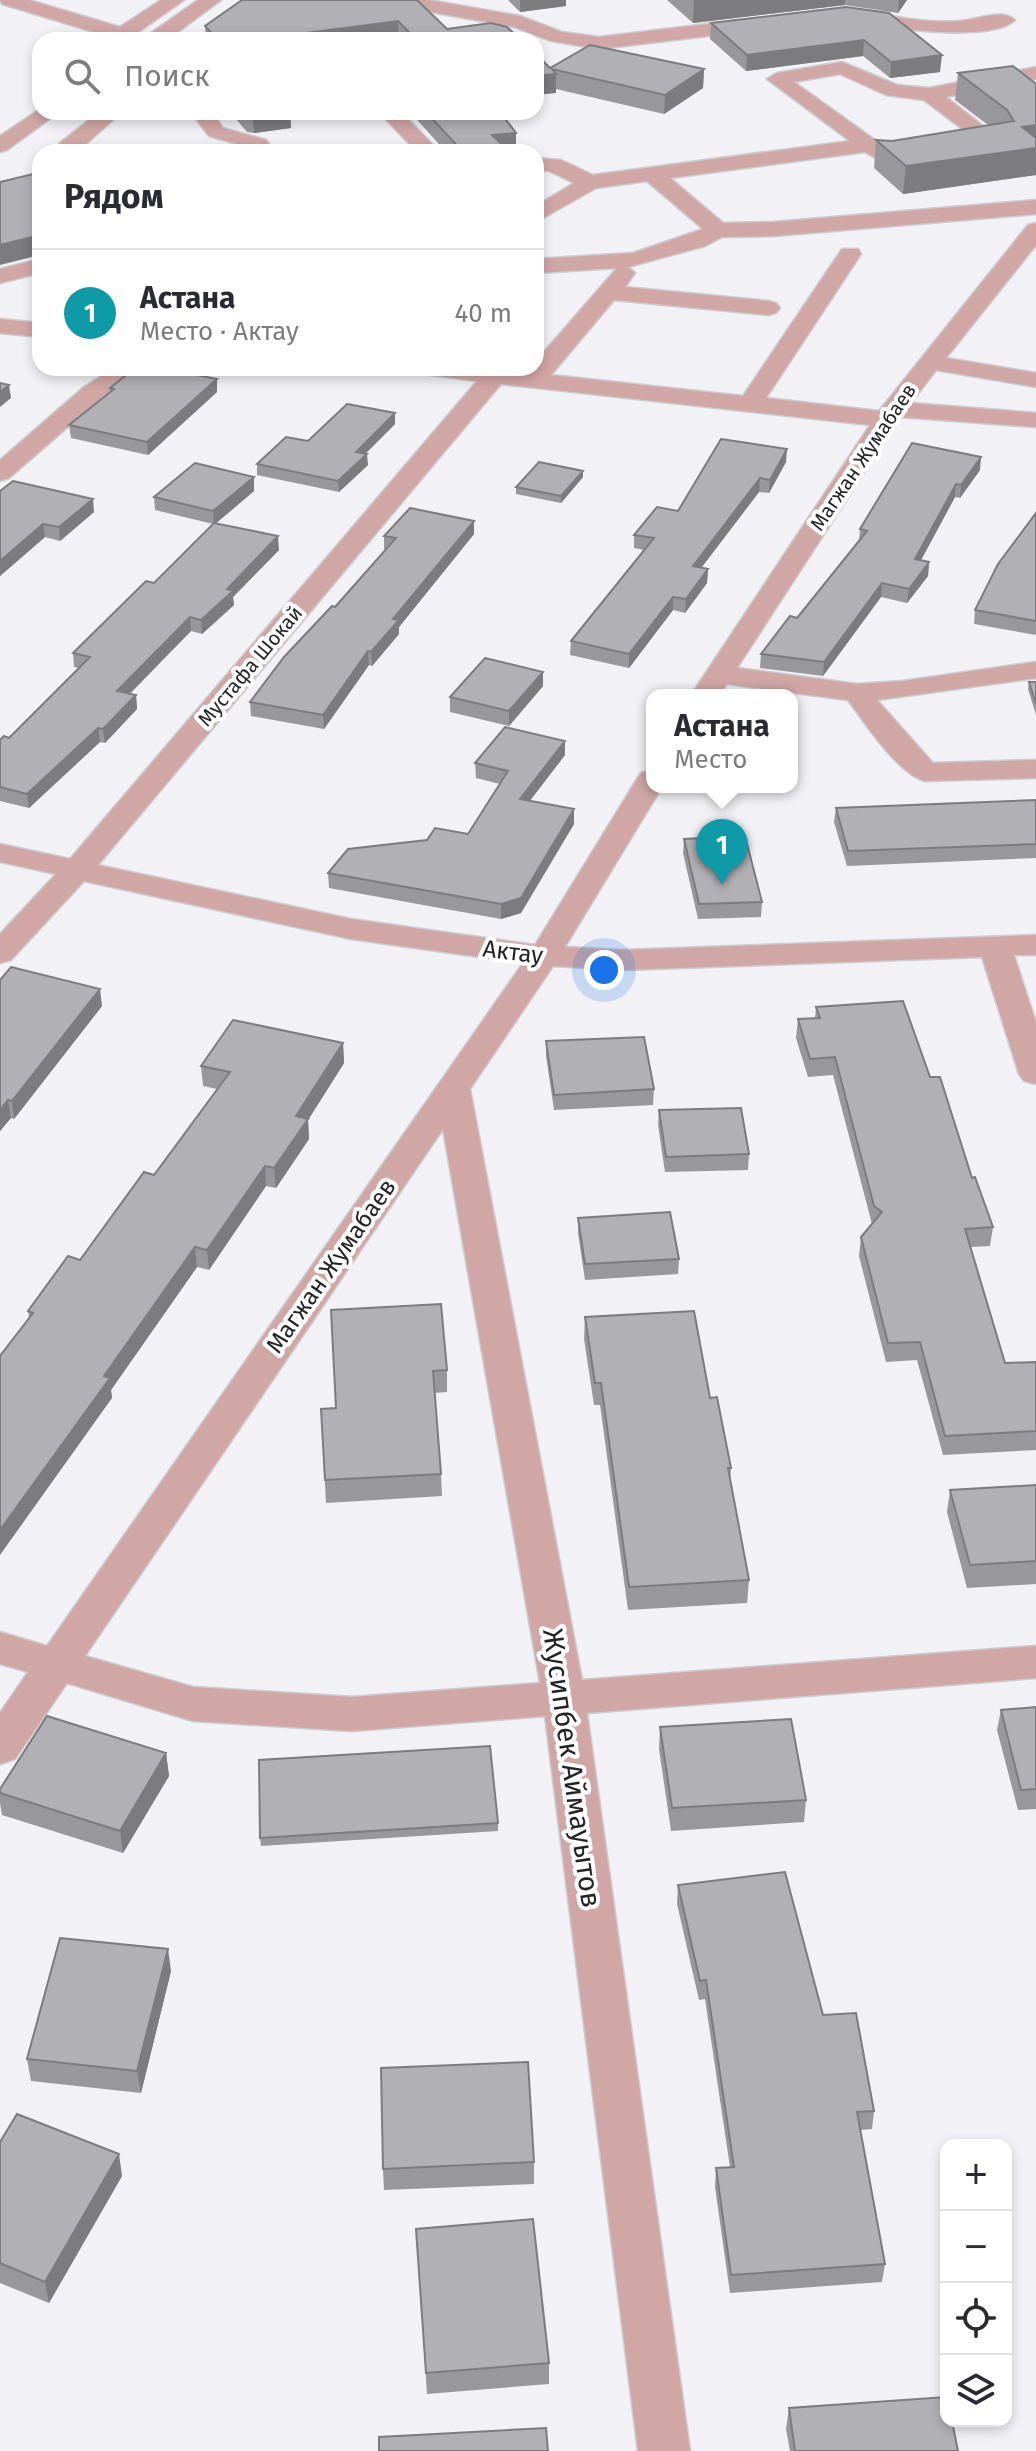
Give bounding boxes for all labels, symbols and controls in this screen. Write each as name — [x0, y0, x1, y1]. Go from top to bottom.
search box — [32, 32, 544, 120]
icon: search — [60, 54, 104, 98]
text: Поиск — [124, 58, 210, 94]
text: Рядом — [64, 176, 163, 217]
text: Астана — [140, 280, 236, 316]
text: 1 — [84, 298, 96, 329]
text: 40 m — [454, 298, 512, 329]
text: Место · Актау — [140, 316, 299, 347]
street label: Магжан Жумабаев — [805, 379, 921, 535]
street label: Мустафа Шокай — [193, 601, 307, 731]
popup — [646, 689, 798, 793]
text: Астана — [674, 708, 770, 744]
text: Место — [674, 744, 747, 775]
pin: 1 — [696, 819, 748, 885]
street label: Актау — [481, 934, 545, 970]
your location — [584, 950, 624, 990]
street label: Магжан Жумабаев — [260, 1173, 402, 1359]
street label: Жусипбек Аймауытов — [536, 1626, 608, 1910]
map controls — [940, 2139, 1012, 2427]
button: + — [940, 2139, 1012, 2211]
button: − — [940, 2211, 1012, 2283]
button: locate — [940, 2283, 1012, 2355]
button: layers — [940, 2355, 1012, 2427]

